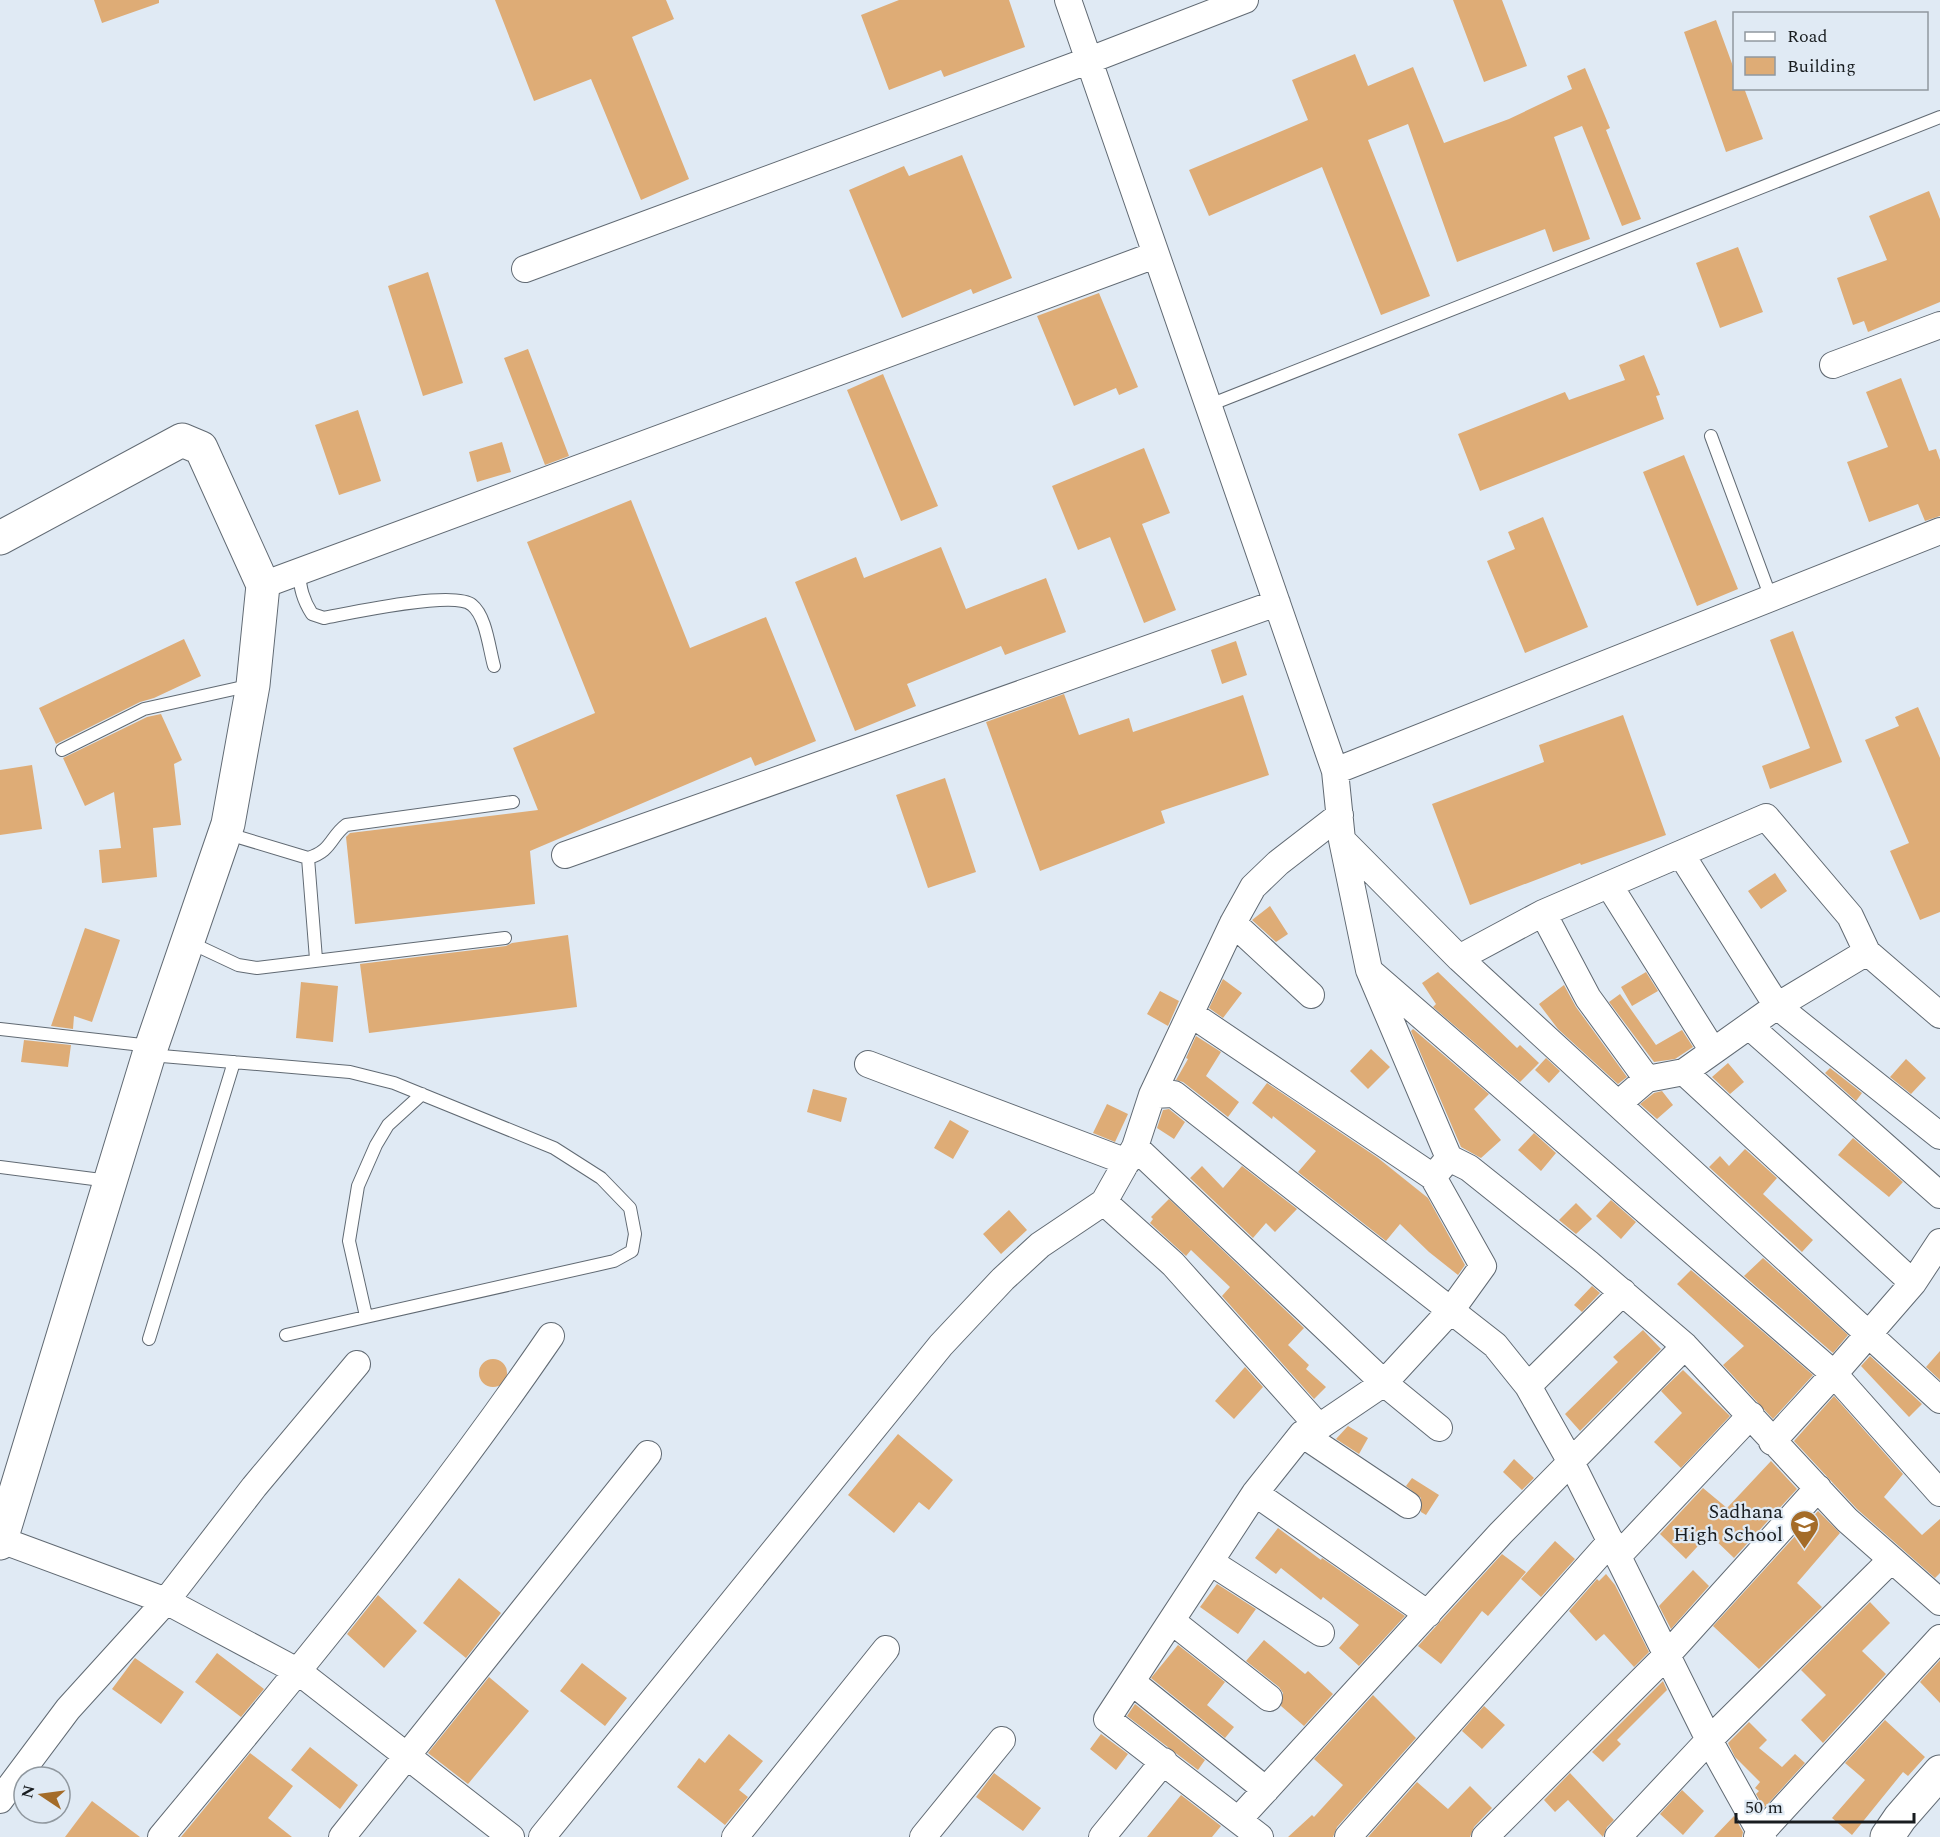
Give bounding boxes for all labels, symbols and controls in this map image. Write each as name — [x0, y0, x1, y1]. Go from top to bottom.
legend — [1733, 12, 1928, 90]
text: Road — [1787, 23, 1828, 50]
text: Building — [1787, 53, 1856, 80]
place label: Sadhana High School — [1673, 1497, 1783, 1550]
school or university icon: Sadhana High School — [1788, 1508, 1820, 1550]
north arrow — [12, 1765, 72, 1825]
text: N — [15, 1783, 42, 1801]
scale bar — [1736, 1786, 1914, 1824]
text: 50 m — [1745, 1794, 1783, 1821]

